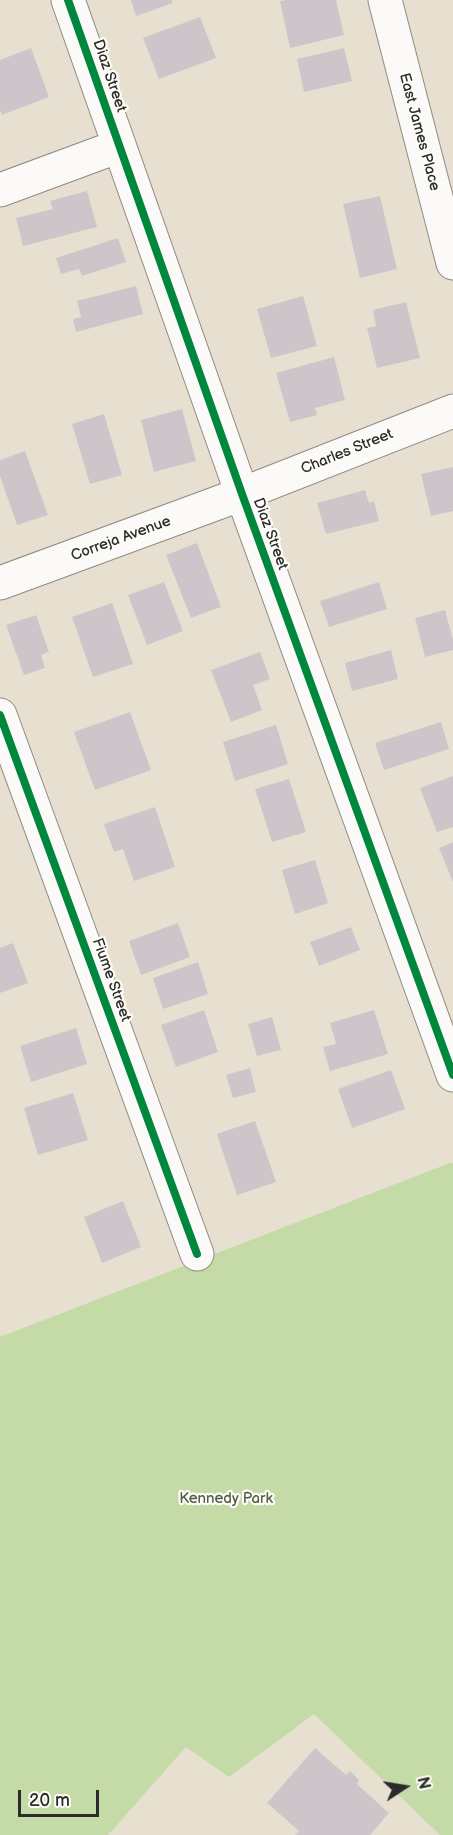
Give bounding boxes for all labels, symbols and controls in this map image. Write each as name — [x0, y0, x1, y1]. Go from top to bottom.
street label: Diaz Street — [88, 37, 130, 115]
street label: East James Place — [395, 71, 443, 193]
street label: Charles Street — [298, 425, 396, 479]
street label: Diaz Street — [249, 496, 291, 572]
street label: Correja Avenue — [69, 513, 173, 565]
street label: Fiume Street — [88, 936, 134, 1024]
park label: Kennedy Park — [179, 1490, 273, 1508]
north arrow — [375, 1757, 435, 1817]
text: N — [413, 1775, 434, 1791]
scale bar — [21, 1778, 102, 1816]
text: 20 m — [29, 1790, 70, 1811]

